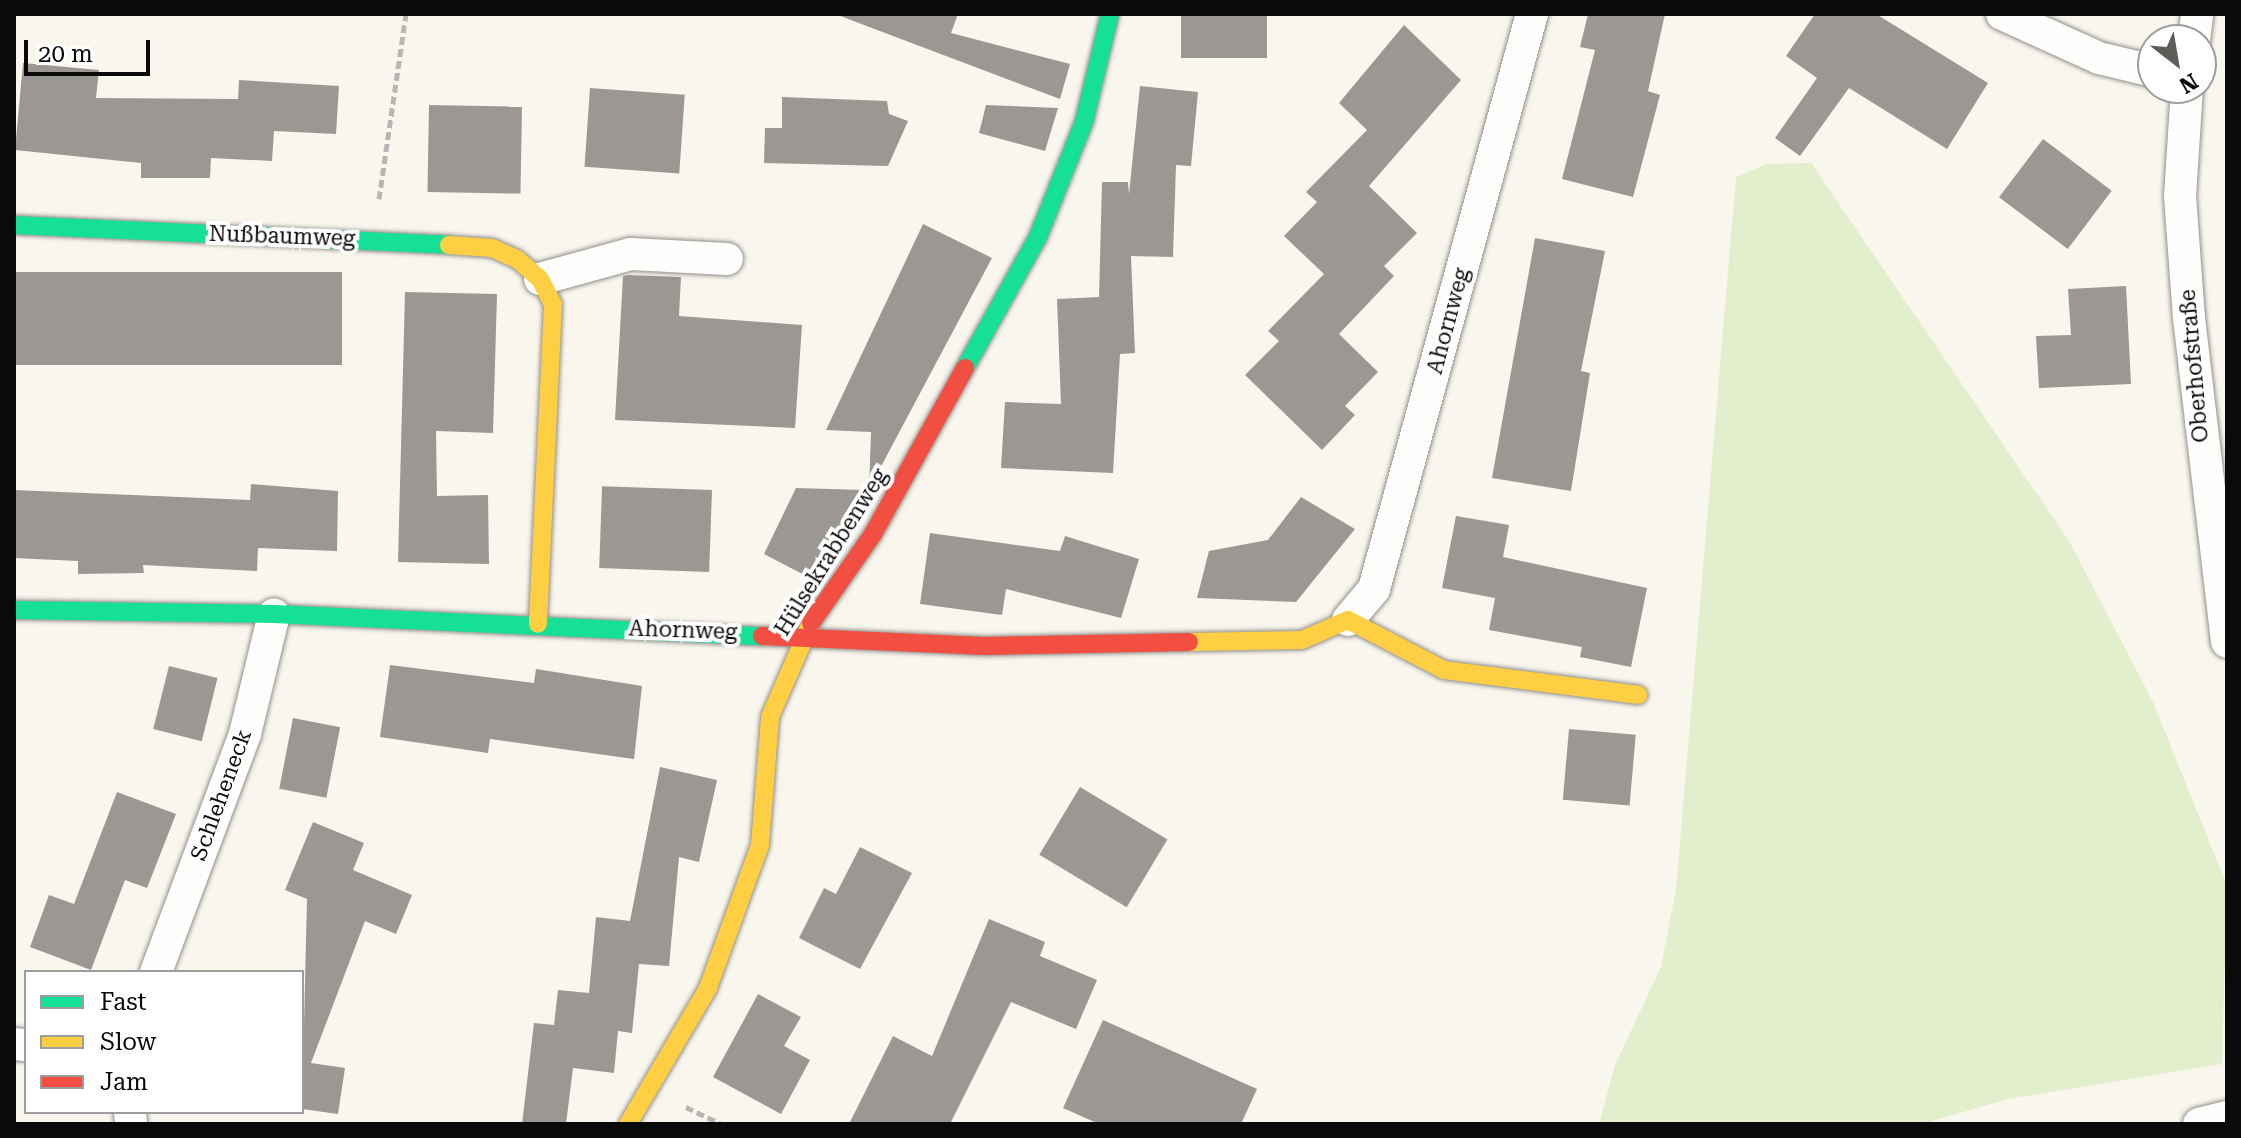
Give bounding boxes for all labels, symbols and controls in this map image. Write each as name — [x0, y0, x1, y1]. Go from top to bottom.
scale bar — [28, 24, 154, 74]
north arrow — [2137, 24, 2217, 104]
text: 20 m — [38, 40, 93, 68]
text: N — [2175, 68, 2202, 98]
street label: Nußbaumweg — [208, 220, 356, 252]
street label: Ahornweg — [1421, 265, 1475, 377]
street label: Oberhofstraße — [2174, 288, 2214, 444]
street label: Hülsekrabbenweg — [769, 463, 893, 641]
street label: Ahornweg — [628, 615, 738, 645]
street label: Schleheneck — [185, 726, 257, 864]
legend — [24, 970, 304, 1114]
text: Fast — [100, 988, 147, 1016]
text: Slow — [100, 1028, 156, 1056]
text: Jam — [100, 1068, 148, 1096]

